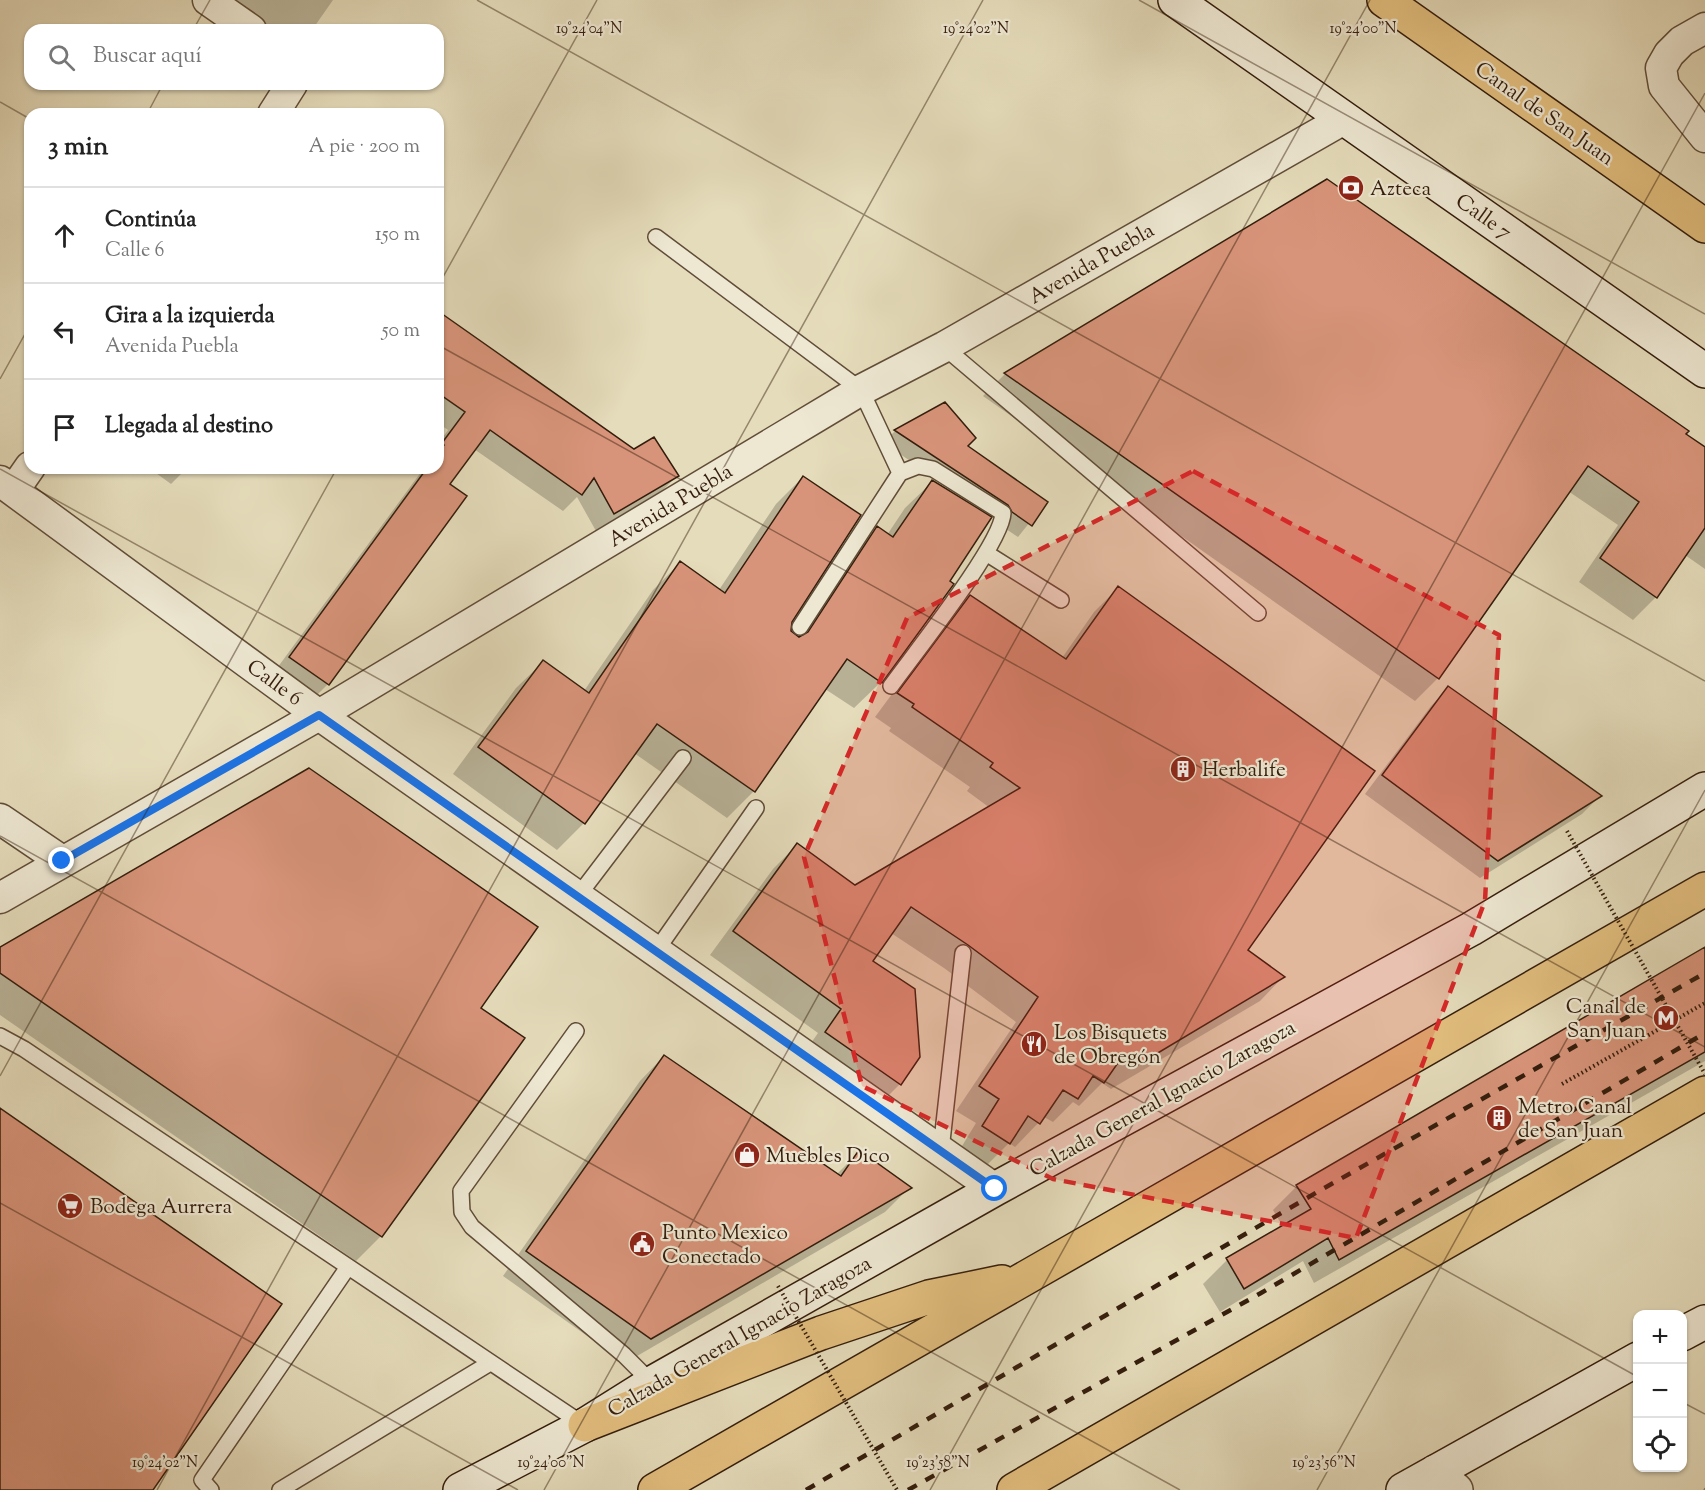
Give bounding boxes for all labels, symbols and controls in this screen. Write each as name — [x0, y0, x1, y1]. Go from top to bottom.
text: 19°24'04"N — [556, 19, 622, 40]
text: 19°24'02"N — [943, 19, 1009, 40]
text: 19°24'00"N — [1329, 19, 1397, 40]
search box — [24, 24, 444, 90]
icon: search — [45, 41, 78, 74]
text: Buscar aquí — [93, 41, 202, 73]
street label: Canal de San Juan — [1468, 55, 1620, 174]
text: 3 min — [48, 129, 108, 166]
text: A pie · 200 m — [309, 133, 420, 162]
bank icon: Azteca — [1336, 173, 1366, 203]
place label: Azteca — [1370, 175, 1431, 205]
street label: Calle 7 — [1449, 187, 1517, 248]
text: Continúa — [105, 205, 196, 237]
street label: Avenida Puebla — [1024, 216, 1161, 313]
icon: ahead — [48, 219, 81, 252]
text: 150 m — [375, 221, 420, 250]
text: Calle 6 — [105, 237, 165, 266]
text: Gira a la izquierda — [105, 301, 275, 333]
icon: left — [48, 315, 81, 348]
text: 50 m — [382, 317, 420, 346]
text: Avenida Puebla — [105, 333, 239, 362]
icon: arrive — [48, 411, 81, 444]
text: Llegada al destino — [105, 411, 273, 443]
street label: Avenida Puebla — [603, 458, 739, 556]
street label: Calle 6 — [240, 653, 308, 714]
building icon: Herbalife — [1168, 754, 1198, 784]
place label: Herbalife — [1202, 756, 1286, 786]
route end — [48, 847, 74, 873]
place label: Canal de San Juan — [1566, 993, 1646, 1047]
metro station icon: Canal de San Juan — [1651, 1003, 1681, 1033]
street label: Calzada General Ignacio Zaragoza — [1024, 1014, 1302, 1186]
place label: Los Bisquets de Obregón — [1054, 1019, 1167, 1073]
restaurant icon: Los Bisquets de Obregón — [1019, 1029, 1049, 1059]
place label: Metro Canal de San Juan — [1518, 1093, 1632, 1147]
building icon: Metro Canal de San Juan — [1484, 1103, 1514, 1133]
shop icon: Muebles Dico — [732, 1140, 762, 1170]
place label: Muebles Dico — [766, 1142, 890, 1172]
route start — [981, 1175, 1007, 1201]
supermarket icon: Bodega Aurrera — [55, 1191, 85, 1221]
place label: Bodega Aurrera — [90, 1193, 232, 1223]
place label: Punto Mexico Conectado — [662, 1219, 788, 1273]
public building icon: Punto Mexico Conectado — [627, 1229, 657, 1259]
street label: Calzada General Ignacio Zaragoza — [602, 1250, 878, 1426]
map controls — [1633, 1310, 1687, 1472]
button: + — [1633, 1310, 1687, 1364]
button: − — [1633, 1364, 1687, 1418]
button: locate — [1633, 1418, 1687, 1472]
text: 19°24'02"N — [132, 1453, 198, 1474]
text: 19°24'00"N — [517, 1453, 585, 1474]
text: 19°23'58"N — [906, 1453, 970, 1474]
text: 19°23'56"N — [1292, 1453, 1356, 1474]

